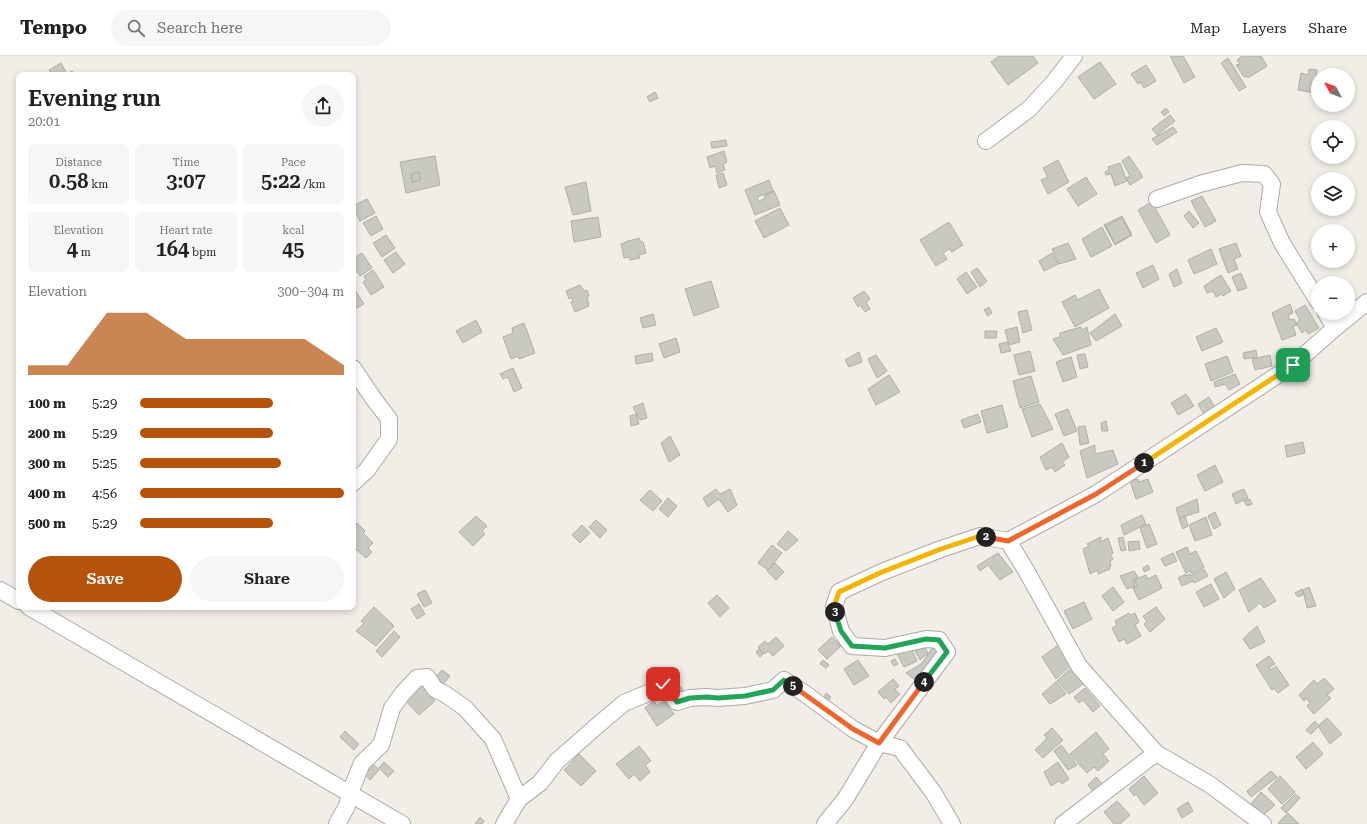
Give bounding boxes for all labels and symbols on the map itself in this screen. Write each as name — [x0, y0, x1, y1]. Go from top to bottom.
north arrow — [1311, 68, 1355, 112]
pin — [1276, 348, 1310, 382]
pin: 1 — [1134, 453, 1154, 473]
pin: 2 — [976, 527, 996, 547]
pin: 3 — [825, 602, 845, 622]
pin — [646, 667, 680, 701]
pin: 4 — [914, 672, 934, 692]
pin: 5 — [783, 676, 803, 696]

